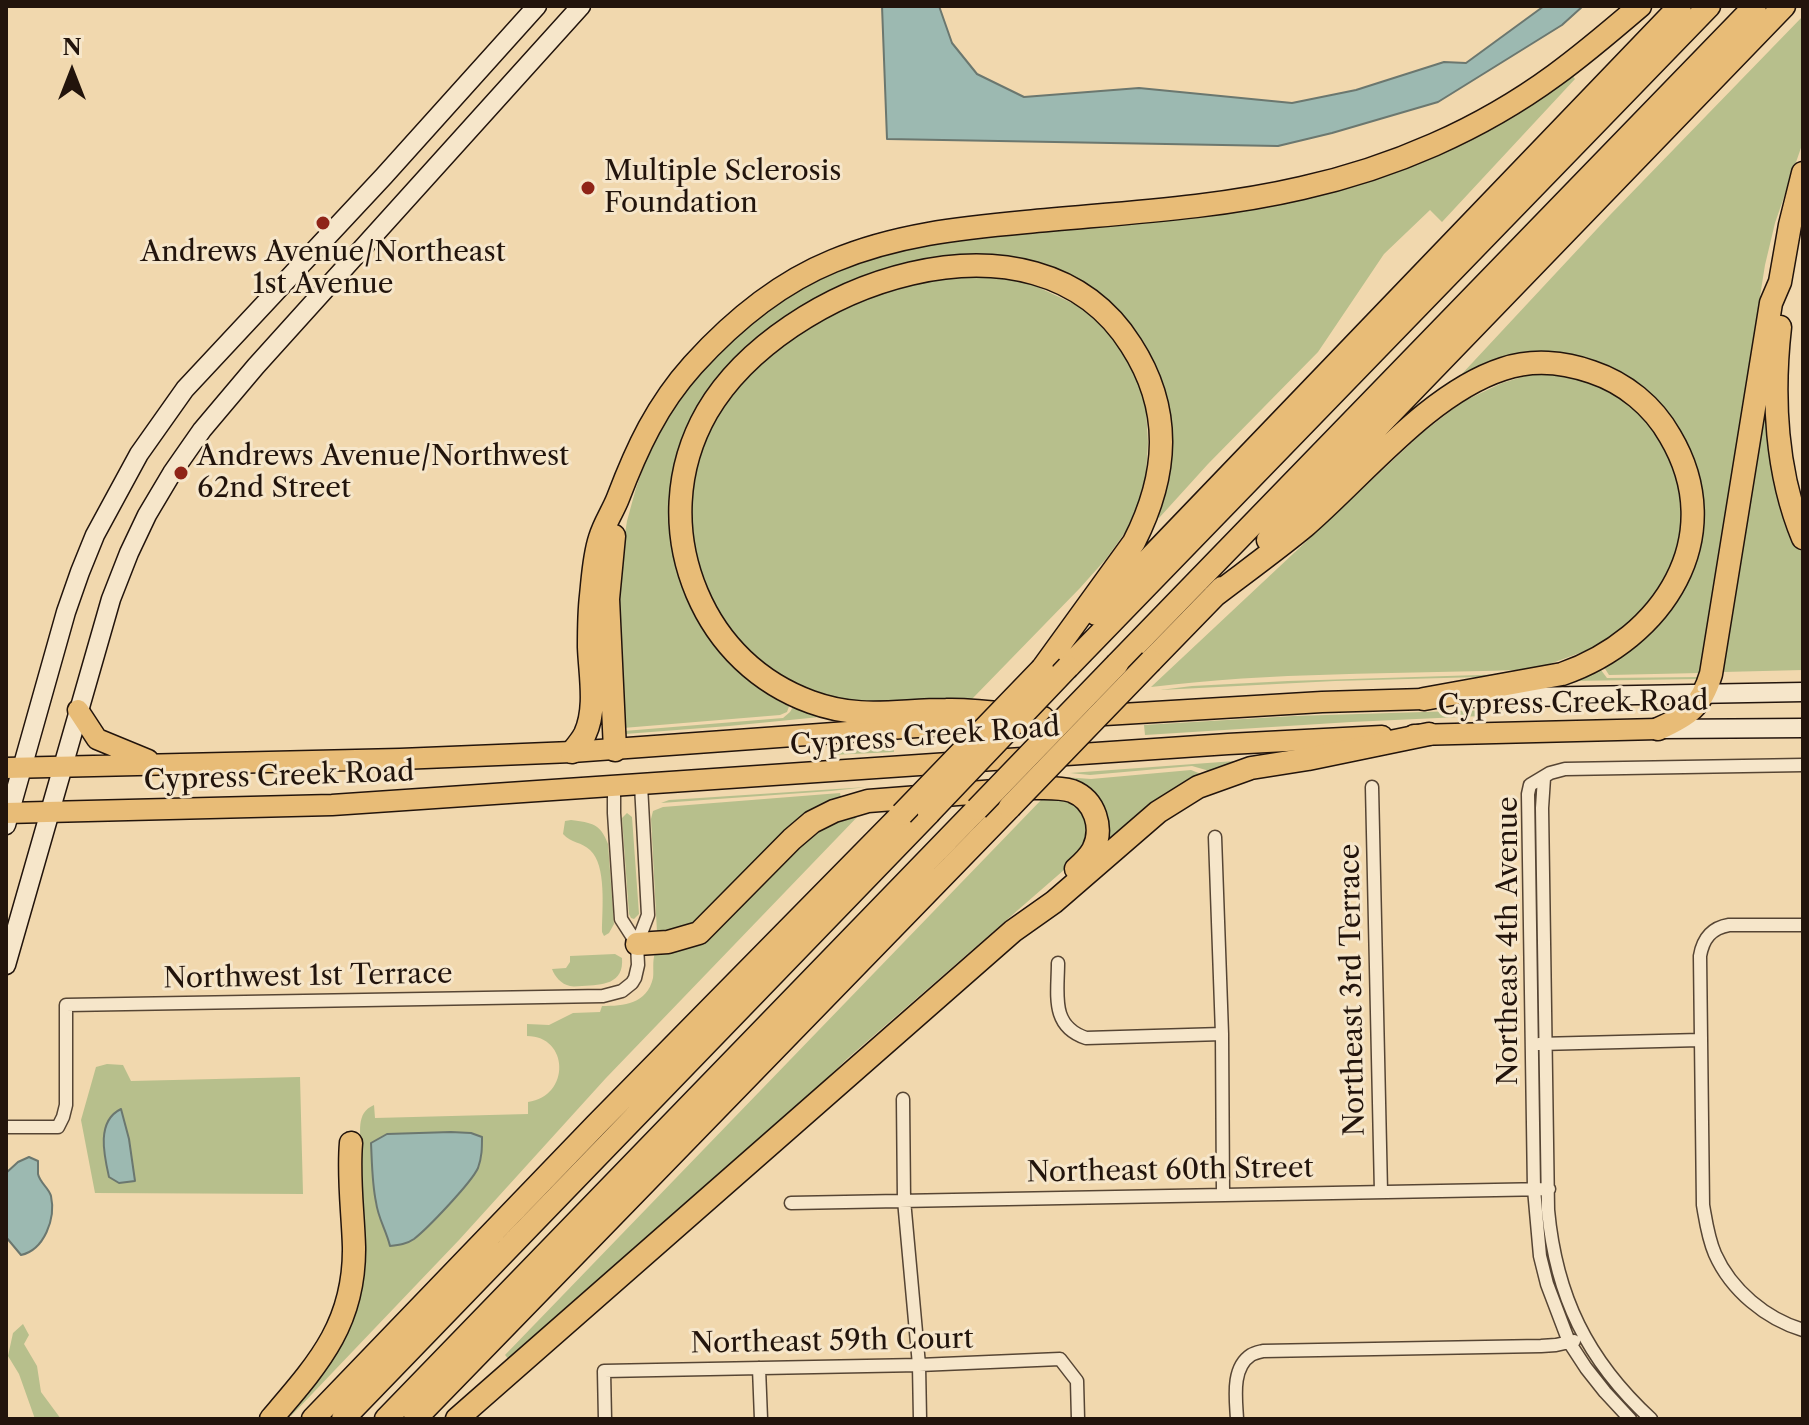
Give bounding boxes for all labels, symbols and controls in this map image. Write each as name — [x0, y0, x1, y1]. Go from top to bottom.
north arrow — [32, 32, 112, 112]
text: N — [62, 34, 82, 61]
place label: Multiple Sclerosis Foundation — [604, 155, 842, 221]
marker: Multiple Sclerosis Foundation — [579, 179, 597, 197]
marker: Andrews Avenue/Northeast 1st Avenue — [314, 214, 332, 232]
place label: Andrews Avenue/Northeast 1st Avenue — [140, 236, 506, 302]
place label: Andrews Avenue/Northwest 62nd Street — [197, 440, 569, 506]
marker: Andrews Avenue/Northwest 62nd Street — [172, 464, 190, 482]
street label: Cypress Creek Road — [1437, 685, 1709, 723]
street label: Cypress Creek Road — [789, 711, 1061, 763]
street label: Cypress Creek Road — [143, 755, 415, 799]
street label: Northeast 4th Avenue — [1492, 796, 1526, 1086]
street label: Northeast 3rd Terrace — [1334, 843, 1372, 1137]
street label: Northwest 1st Terrace — [163, 958, 453, 996]
street label: Northeast 60th Street — [1026, 1152, 1314, 1190]
street label: Northeast 59th Court — [690, 1323, 974, 1361]

